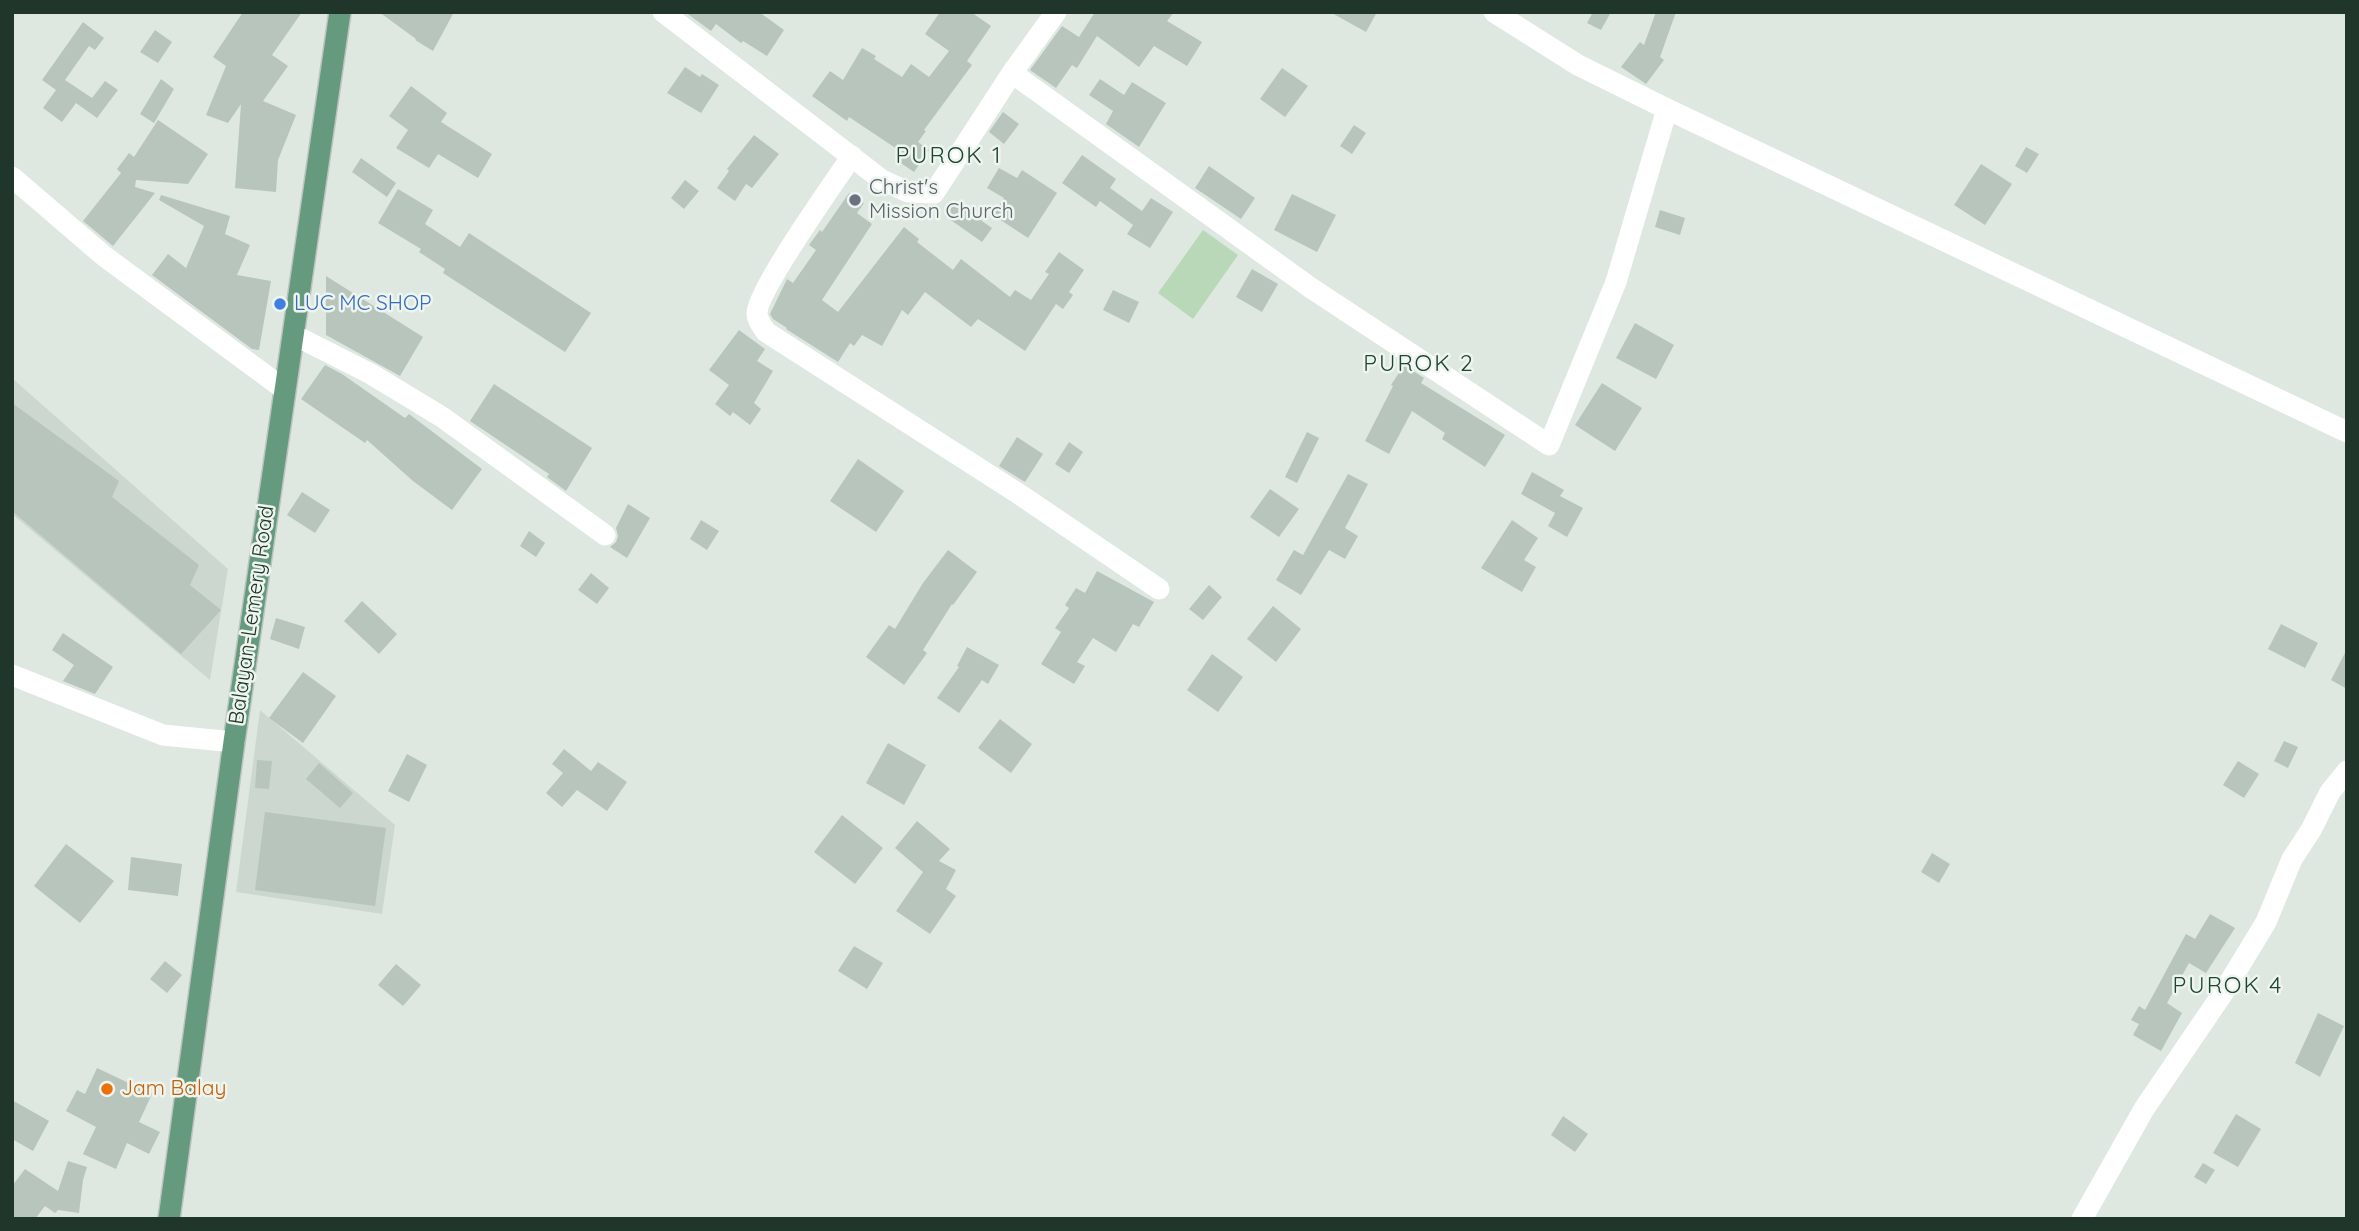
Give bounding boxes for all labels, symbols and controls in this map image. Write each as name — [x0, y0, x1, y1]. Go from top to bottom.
district label: PUROK 1 — [896, 142, 1002, 170]
place label: Christ's Mission Church — [869, 175, 1014, 225]
marker: Christ's Mission Church — [847, 192, 863, 208]
place label: LUC MC SHOP — [294, 291, 432, 317]
marker: LUC MC SHOP — [272, 296, 288, 312]
district label: PUROK 2 — [1364, 350, 1474, 378]
street label: Balayan-Lemery Road — [224, 504, 280, 726]
district label: PUROK 4 — [2173, 972, 2283, 1000]
place label: Jam Balay — [121, 1076, 227, 1102]
marker: Jam Balay — [99, 1081, 115, 1097]

